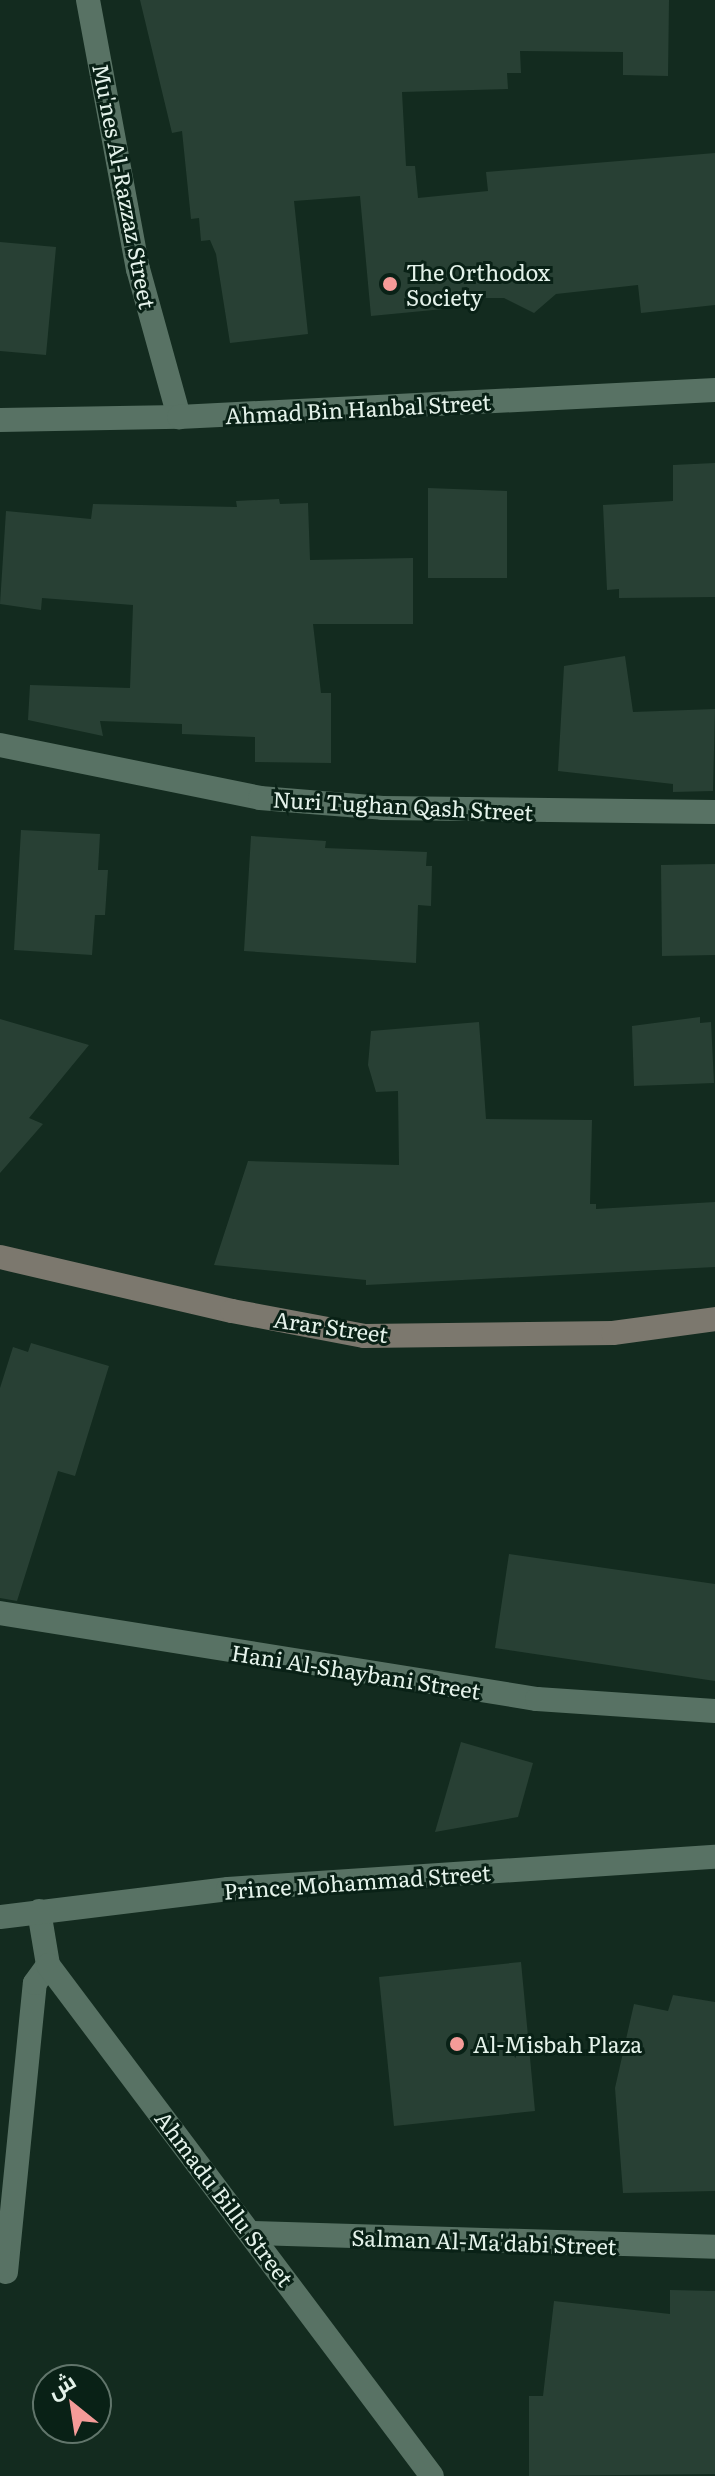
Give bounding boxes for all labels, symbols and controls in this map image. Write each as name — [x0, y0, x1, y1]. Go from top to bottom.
street label: Mu'nes Al-Razzaz Street — [88, 61, 162, 311]
place label: The Orthodox Society — [406, 258, 550, 310]
marker: The Orthodox Society — [381, 275, 399, 293]
street label: Ahmad Bin Hanbal Street — [224, 388, 492, 428]
street label: Nuri Tughan Qash Street — [272, 785, 534, 825]
street label: Arar Street — [272, 1305, 390, 1347]
street label: Hani Al-Shaybani Street — [230, 1638, 482, 1704]
street label: Prince Mohammad Street — [223, 1859, 491, 1903]
place label: Al-Misbah Plaza — [473, 2031, 642, 2057]
marker: Al-Misbah Plaza — [448, 2035, 466, 2053]
street label: Ahmadu Billu Street — [150, 2105, 300, 2291]
street label: Salman Al-Ma'dabi Street — [351, 2223, 617, 2259]
text: ش — [40, 2363, 81, 2406]
north arrow — [32, 2364, 112, 2444]

